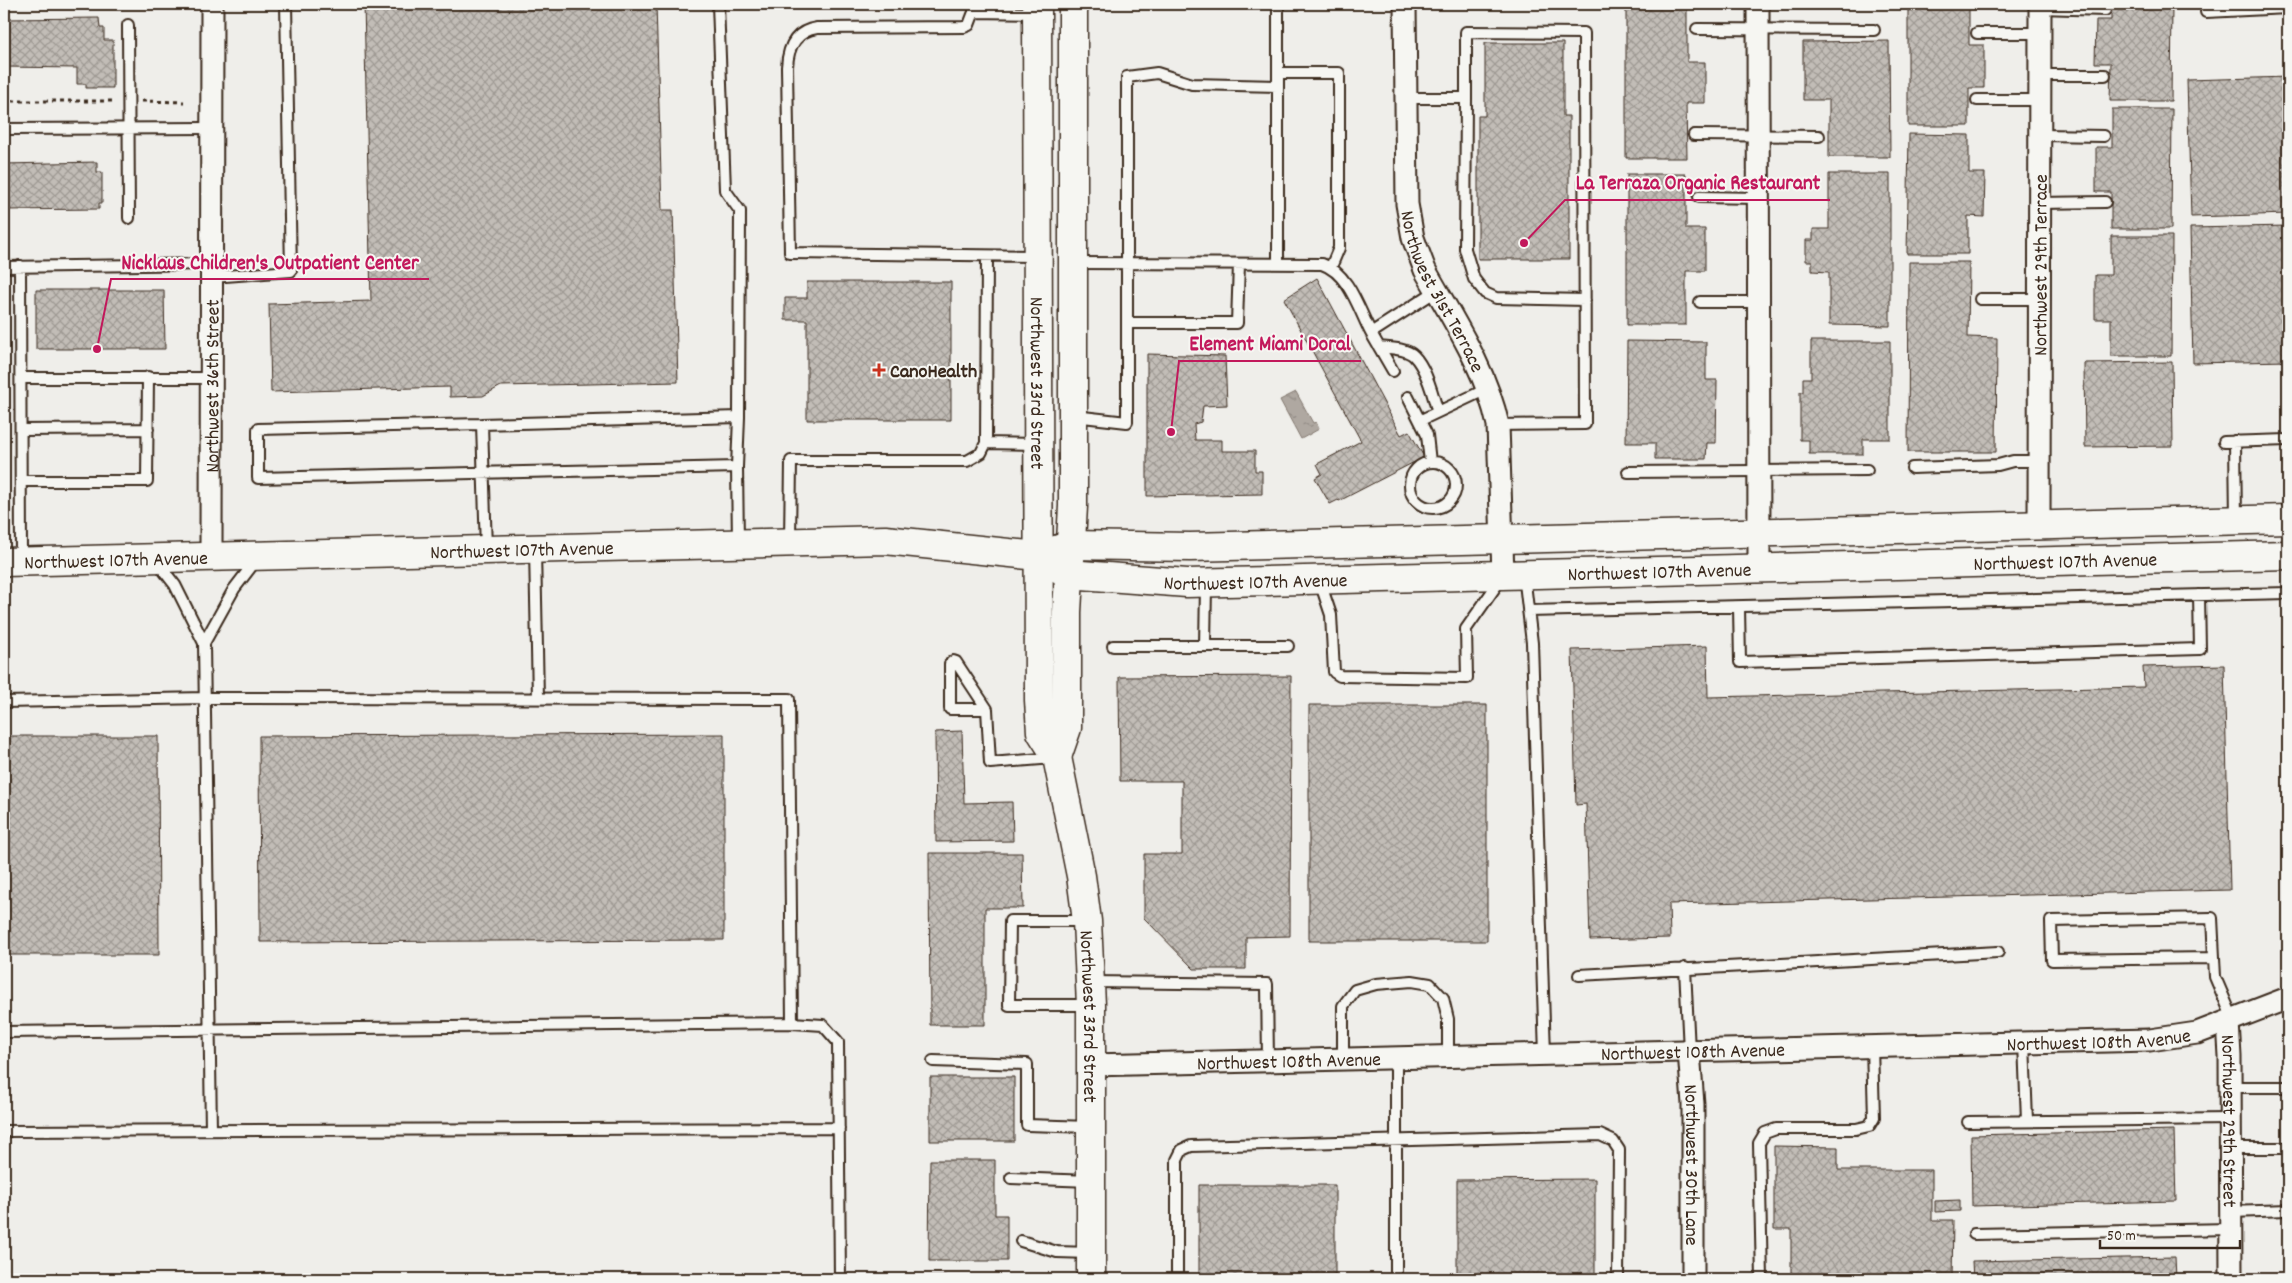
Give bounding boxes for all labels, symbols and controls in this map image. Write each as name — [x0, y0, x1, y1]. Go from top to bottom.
callout: La Terraza Organic Restaurant — [1565, 164, 1830, 200]
text: La Terraza Organic Restaurant — [1576, 170, 1821, 200]
street label: Northwest 29th Terrace — [2028, 174, 2057, 356]
street label: Northwest 31st Terrace — [1391, 209, 1490, 378]
callout: Nicklaus Children's Outpatient Center — [111, 243, 429, 279]
text: Nicklaus Children's Outpatient Center — [121, 250, 420, 280]
street label: Northwest 33rd Street — [1021, 297, 1049, 469]
street label: Northwest 36th Street — [200, 299, 228, 473]
callout: Element Miami Doral — [1179, 325, 1361, 361]
text: Element Miami Doral — [1189, 331, 1352, 361]
place label: CanoHealth — [890, 359, 977, 387]
marker: CanoHealth — [872, 363, 886, 377]
street label: Northwest 107th Avenue — [430, 536, 614, 568]
street label: Northwest 107th Avenue — [24, 546, 208, 578]
street label: Northwest 107th Avenue — [1973, 547, 2158, 580]
street label: Northwest 107th Avenue — [1567, 558, 1752, 590]
street label: Northwest 107th Avenue — [1162, 568, 1348, 600]
street label: Northwest 33rd Street — [1070, 930, 1102, 1103]
street label: Northwest 108th Avenue — [2006, 1023, 2193, 1060]
street label: Northwest 29th Street — [2212, 1034, 2242, 1207]
street label: Northwest 108th Avenue — [1601, 1038, 1785, 1070]
street label: Northwest 108th Avenue — [1197, 1047, 1382, 1079]
street label: Northwest 30th Lane — [1675, 1083, 1704, 1246]
scale bar — [2100, 1218, 2240, 1250]
text: 50 m — [2107, 1226, 2136, 1248]

